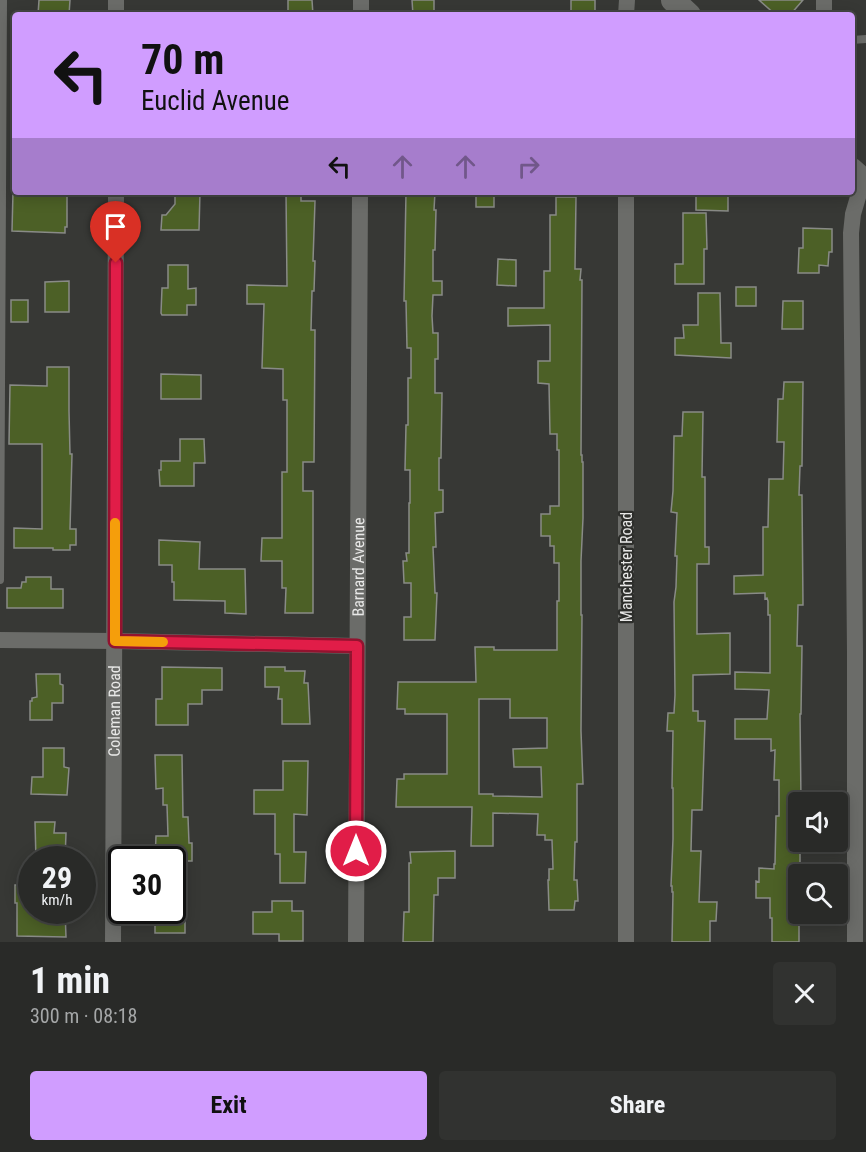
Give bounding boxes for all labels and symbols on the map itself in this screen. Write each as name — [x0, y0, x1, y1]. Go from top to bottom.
pin — [90, 201, 141, 263]
street label: Manchester Road — [617, 512, 636, 622]
street label: Barnard Avenue — [349, 517, 368, 617]
street label: Coleman Road — [105, 665, 124, 757]
position arrow — [324, 819, 388, 883]
speed limit sign: 30 — [108, 846, 186, 924]

